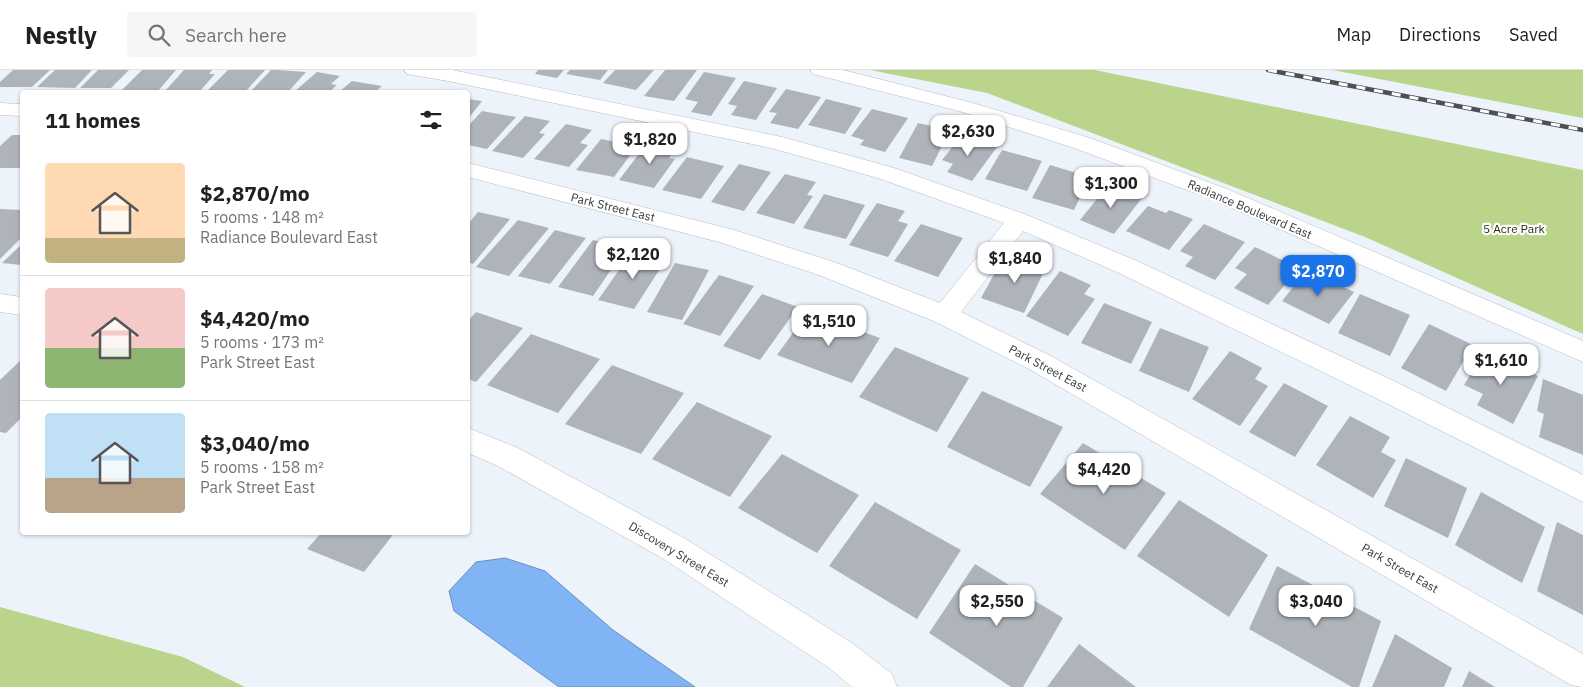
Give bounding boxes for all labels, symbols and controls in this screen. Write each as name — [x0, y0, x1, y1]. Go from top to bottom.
search box — [127, 12, 477, 57]
text: Nestly — [25, 19, 97, 51]
icon: search — [145, 21, 173, 49]
text: Search here — [185, 23, 287, 47]
text: Map — [1336, 23, 1371, 46]
text: Directions — [1399, 23, 1481, 46]
text: Saved — [1509, 23, 1558, 46]
text: 11 homes — [45, 106, 141, 134]
icon: filters — [417, 106, 445, 134]
pin: $2,630 — [927, 114, 1009, 157]
text: $2,630 — [942, 121, 994, 141]
pin: $1,820 — [609, 122, 691, 165]
text: $1,820 — [624, 129, 676, 149]
pin: $1,300 — [1070, 166, 1152, 209]
text: $1,300 — [1085, 173, 1137, 193]
street label: Radiance Boulevard East — [1186, 176, 1314, 242]
text: $2,870/mo — [200, 179, 310, 207]
icon: home — [85, 183, 145, 243]
street label: Park Street East — [569, 189, 657, 225]
text: 5 rooms · 148 m² — [200, 207, 324, 227]
park label: 5 Acre Park — [1483, 221, 1546, 236]
text: Radiance Boulevard East — [200, 227, 378, 247]
pin: $2,120 — [592, 238, 674, 280]
pin: $1,840 — [974, 242, 1056, 284]
text: $2,120 — [607, 244, 659, 264]
text: $1,840 — [989, 248, 1041, 268]
pin: $2,870 — [1277, 254, 1359, 297]
text: $2,870 — [1292, 261, 1344, 281]
text: $4,420/mo — [200, 304, 310, 332]
pin: $1,510 — [788, 304, 870, 347]
icon: home — [85, 308, 145, 368]
text: $1,510 — [803, 311, 855, 331]
text: 5 rooms · 173 m² — [200, 332, 324, 352]
street label: Park Street East — [1006, 341, 1090, 395]
pin: $1,610 — [1460, 344, 1542, 386]
text: $1,610 — [1475, 350, 1527, 370]
text: Park Street East — [200, 352, 315, 372]
text: $3,040/mo — [200, 429, 310, 457]
icon: home — [85, 433, 145, 493]
pin: $4,420 — [1063, 452, 1145, 495]
text: 5 rooms · 158 m² — [200, 457, 324, 477]
text: $4,420 — [1078, 459, 1130, 479]
text: Park Street East — [200, 477, 315, 497]
street label: Discovery Street East — [626, 518, 732, 590]
street label: Park Street East — [1359, 540, 1441, 596]
pin: $2,550 — [956, 584, 1038, 627]
pin: $3,040 — [1275, 584, 1357, 627]
text: $2,550 — [971, 591, 1023, 611]
text: $3,040 — [1290, 591, 1342, 611]

